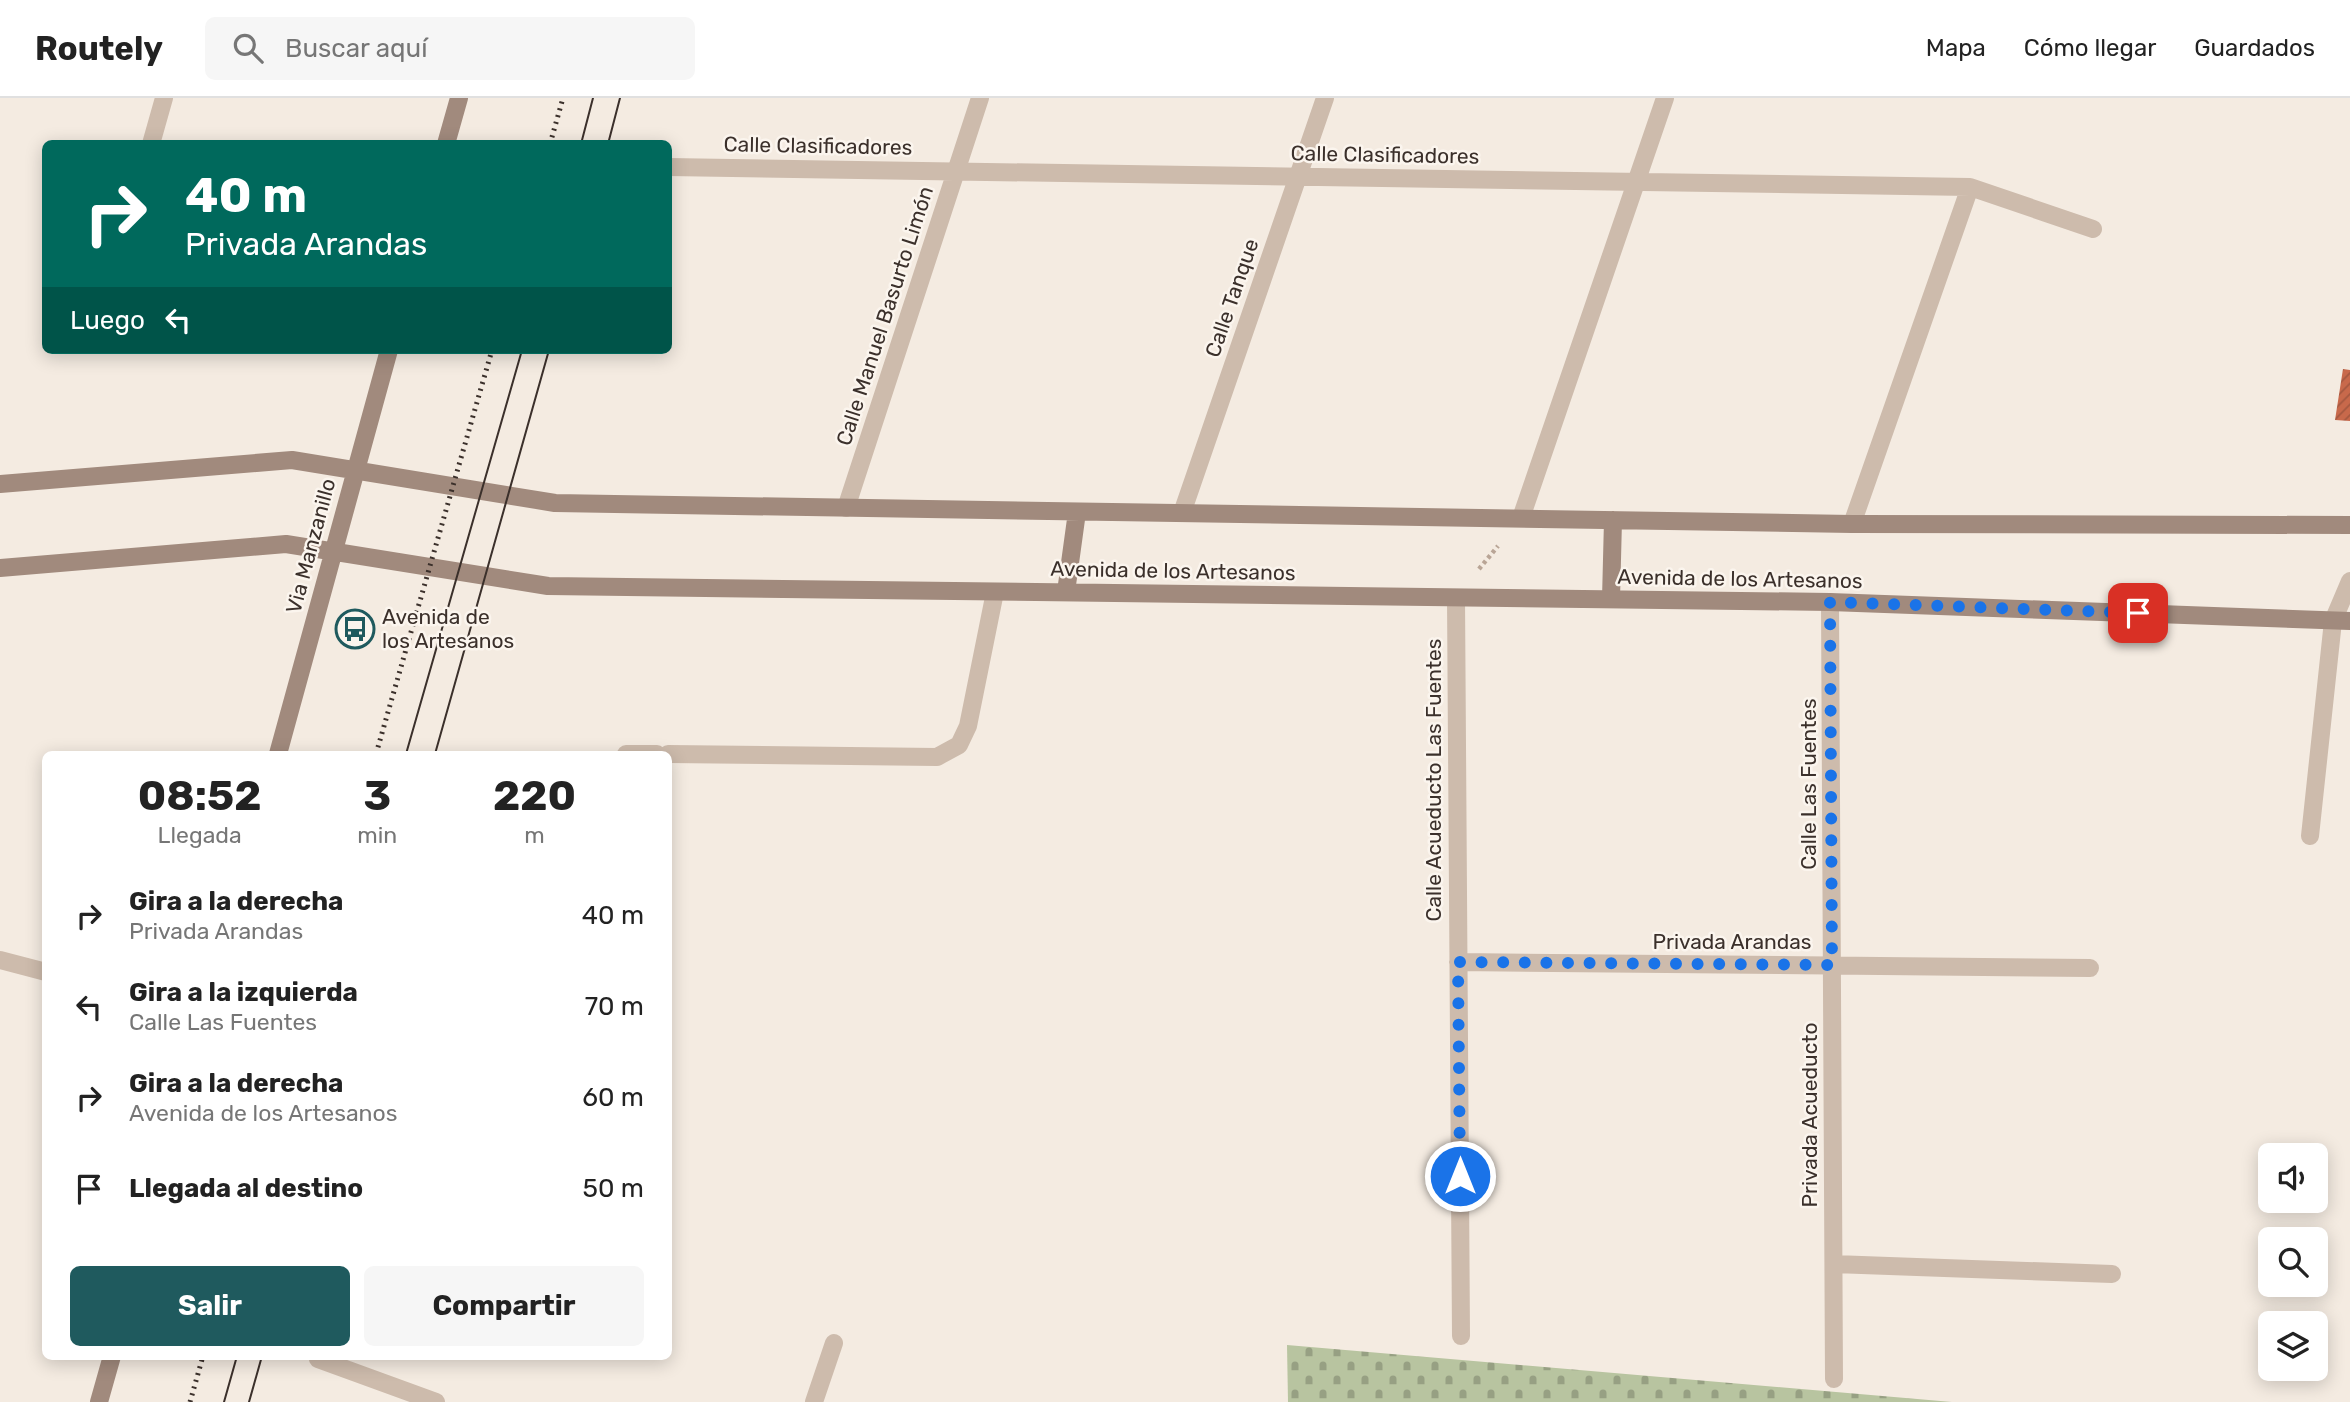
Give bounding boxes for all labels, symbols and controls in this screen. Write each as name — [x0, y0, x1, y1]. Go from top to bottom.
search box — [205, 17, 695, 80]
text: Routely — [35, 29, 163, 68]
icon: search — [229, 29, 267, 67]
text: Buscar aquí — [285, 33, 428, 64]
text: Mapa — [1926, 34, 1986, 62]
text: Cómo llegar — [2024, 34, 2156, 62]
text: Guardados — [2194, 34, 2315, 62]
street label: Calle Clasificadores — [723, 131, 913, 160]
street label: Calle Clasificadores — [1290, 140, 1480, 169]
text: 40 m — [185, 166, 307, 224]
icon: right — [70, 168, 161, 259]
street label: Calle Manuel Basurto Limón — [831, 183, 938, 449]
text: Privada Arandas — [185, 225, 427, 263]
street label: Calle Tanque — [1200, 235, 1263, 360]
icon: left — [159, 301, 197, 339]
text: Luego — [70, 305, 145, 336]
street label: Via Manzanillo — [280, 476, 341, 616]
street label: Avenida de los Artesanos — [1050, 556, 1296, 585]
street label: Avenida de los Artesanos — [1617, 564, 1863, 593]
pin — [2108, 583, 2168, 643]
icon: arrive — [2119, 594, 2157, 632]
place label: Avenida de los Artesanos — [382, 604, 514, 653]
bus stop icon: Avenida de los Artesanos — [334, 608, 376, 650]
street label: Calle Acueducto Las Fuentes — [1421, 638, 1446, 922]
street label: Calle Las Fuentes — [1796, 698, 1821, 870]
text: 08:52 — [138, 771, 261, 821]
text: 3 — [363, 771, 391, 821]
text: 220 — [493, 771, 576, 821]
text: Llegada — [158, 821, 242, 849]
text: min — [357, 821, 397, 849]
text: m — [524, 821, 545, 849]
text: Gira a la derecha — [129, 886, 343, 917]
icon: right — [70, 897, 108, 935]
text: 40 m — [582, 900, 644, 931]
text: Privada Arandas — [129, 917, 303, 945]
street label: Privada Arandas — [1652, 929, 1812, 954]
text: Gira a la izquierda — [129, 977, 358, 1008]
icon: left — [70, 988, 108, 1026]
text: 70 m — [585, 991, 644, 1022]
text: Calle Las Fuentes — [129, 1008, 317, 1036]
street label: Privada Acueducto — [1797, 1023, 1822, 1207]
text: Gira a la derecha — [129, 1068, 343, 1099]
icon: right — [70, 1079, 108, 1117]
text: 60 m — [582, 1082, 644, 1113]
text: Avenida de los Artesanos — [129, 1099, 397, 1127]
position arrow — [1423, 1139, 1497, 1213]
map controls — [2258, 1143, 2328, 1381]
button: sound — [2258, 1143, 2328, 1213]
icon: arrive — [70, 1170, 108, 1208]
text: Llegada al destino — [129, 1173, 363, 1204]
text: 50 m — [583, 1173, 644, 1204]
button: search — [2258, 1227, 2328, 1297]
button: Salir — [70, 1266, 350, 1346]
button: Compartir — [364, 1266, 644, 1346]
button: layers — [2258, 1311, 2328, 1381]

